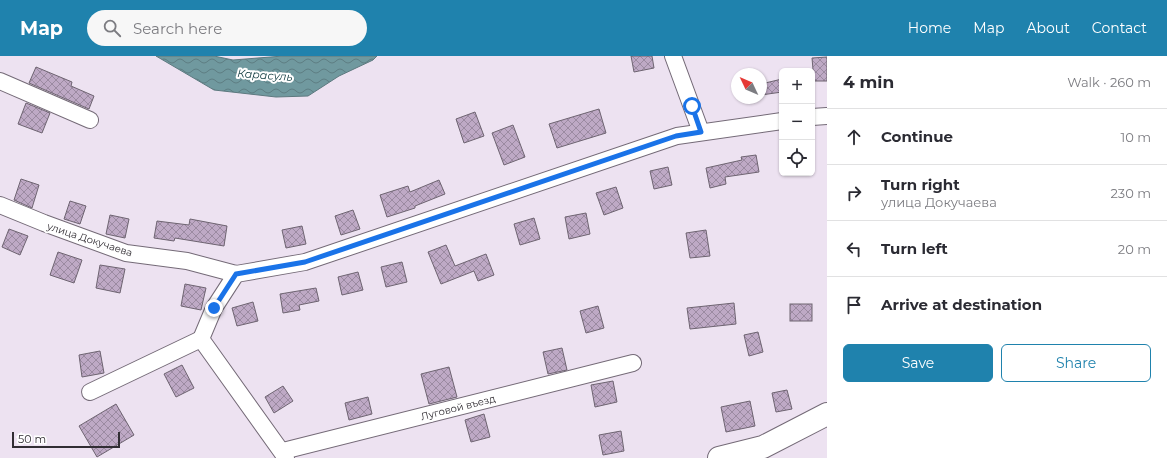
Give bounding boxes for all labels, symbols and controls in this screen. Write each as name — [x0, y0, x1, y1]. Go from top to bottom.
search box — [87, 10, 367, 46]
text: Map — [20, 17, 63, 40]
icon: search — [101, 17, 123, 39]
text: Search here — [133, 19, 222, 38]
text: Home — [908, 19, 951, 37]
text: Map — [973, 19, 1004, 37]
text: About — [1026, 19, 1070, 37]
text: Contact — [1092, 19, 1147, 37]
water label: Карасуль — [237, 66, 293, 84]
north arrow — [731, 68, 767, 104]
map controls — [779, 68, 815, 176]
button: + — [779, 68, 815, 104]
text: 4 min — [843, 72, 894, 92]
text: Walk · 260 m — [1067, 74, 1151, 90]
route start — [683, 97, 701, 115]
button: − — [779, 104, 815, 140]
icon: ahead — [843, 126, 865, 148]
text: Continue — [881, 127, 953, 146]
text: 10 m — [1121, 129, 1151, 145]
button: locate — [779, 140, 815, 176]
text: Turn right — [881, 175, 960, 194]
icon: right — [843, 182, 865, 204]
text: 230 m — [1110, 185, 1151, 201]
text: улица Докучаева — [881, 194, 997, 210]
street label: улица Докучаева — [45, 219, 134, 259]
icon: left — [843, 238, 865, 260]
text: Turn left — [881, 239, 948, 258]
text: 20 m — [1118, 241, 1151, 257]
icon: arrive — [843, 294, 865, 316]
text: Arrive at destination — [881, 295, 1042, 314]
route end — [205, 299, 223, 317]
button: Save — [843, 344, 993, 382]
button: Share — [1001, 344, 1151, 382]
street label: Луговой въезд — [419, 392, 497, 423]
scale bar — [12, 430, 120, 449]
text: 50 m — [18, 432, 46, 446]

